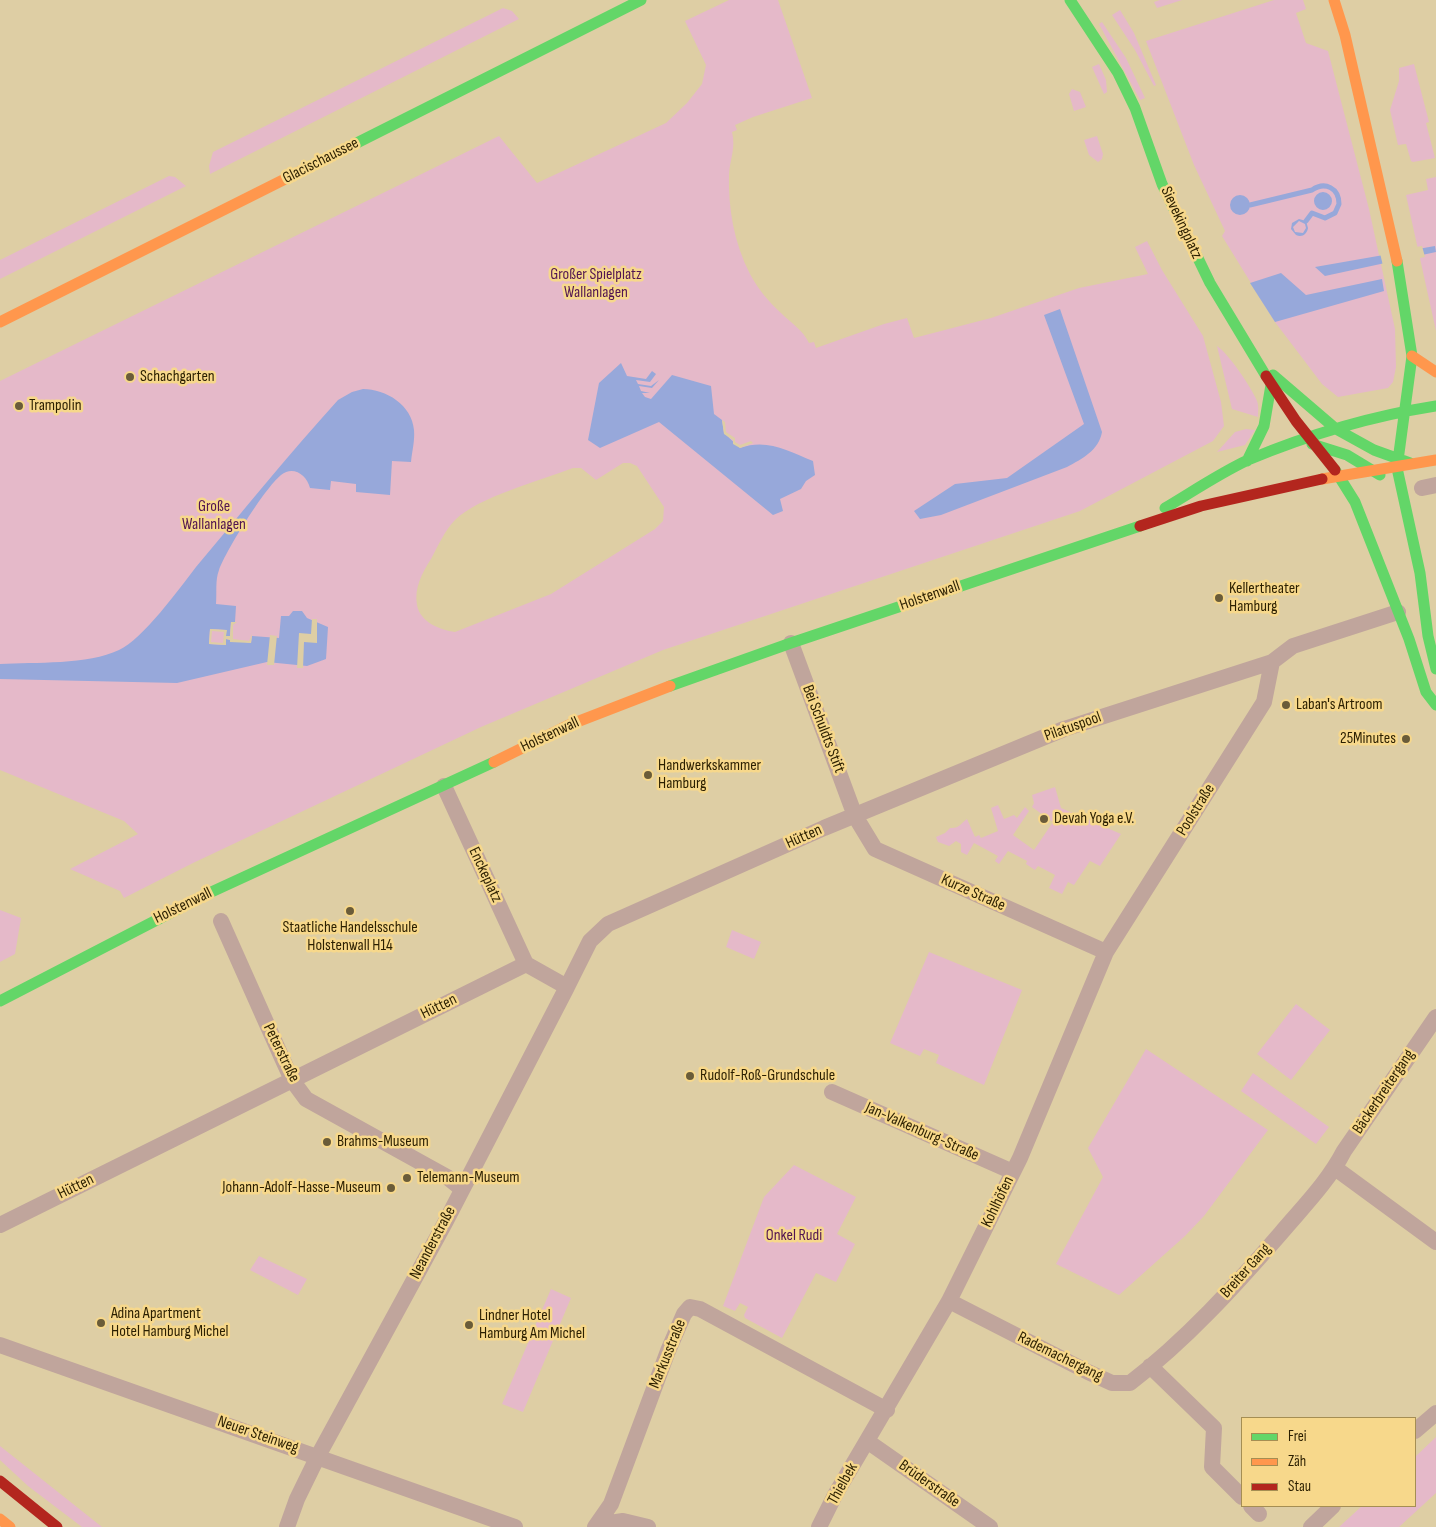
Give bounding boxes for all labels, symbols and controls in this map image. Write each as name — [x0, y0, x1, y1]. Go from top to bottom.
street label: Glacischaussee — [280, 134, 362, 188]
street label: Sievekingplatz — [1156, 184, 1206, 262]
park label: Großer Spielplatz Wallanlagen — [550, 265, 642, 303]
place label: Schachgarten — [140, 367, 215, 387]
marker: Schachgarten — [124, 371, 136, 383]
place label: Trampolin — [29, 396, 81, 416]
marker: Trampolin — [13, 400, 25, 412]
park label: Große Wallanlagen — [182, 497, 246, 535]
street label: Holstenwall — [897, 577, 963, 615]
place label: Kellertheater Hamburg — [1229, 579, 1300, 617]
marker: Kellertheater Hamburg — [1213, 592, 1225, 604]
street label: Bei Schuldts Stift — [797, 682, 849, 776]
place label: Laban's Artroom — [1296, 695, 1383, 715]
marker: Laban's Artroom — [1280, 699, 1292, 711]
street label: Pilatuspool — [1042, 708, 1104, 746]
street label: Holstenwall — [518, 713, 582, 757]
place label: 25Minutes — [1340, 729, 1396, 749]
marker: 25Minutes — [1400, 733, 1412, 745]
place label: Handwerkskammer Hamburg — [658, 756, 761, 794]
marker: Handwerkskammer Hamburg — [642, 769, 654, 781]
street label: Poolstraße — [1173, 781, 1219, 839]
place label: Devah Yoga e.V. — [1054, 809, 1134, 829]
marker: Devah Yoga e.V. — [1038, 813, 1050, 825]
street label: Hütten — [783, 821, 825, 853]
street label: Enckeplatz — [464, 844, 506, 906]
street label: Kurze Straße — [938, 870, 1008, 916]
street label: Holstenwall — [151, 884, 215, 928]
marker: Staatliche Handelsschule Holstenwall H14 — [344, 905, 356, 917]
place label: Staatliche Handelsschule Holstenwall H14 — [282, 918, 418, 956]
street label: Hütten — [418, 990, 460, 1024]
street label: Peterstraße — [259, 1021, 303, 1085]
street label: Bäckerbreitergang — [1349, 1046, 1419, 1138]
place label: Rudolf-Roß-Grundschule — [700, 1066, 835, 1086]
marker: Rudolf-Roß-Grundschule — [684, 1070, 696, 1082]
street label: Jan-Valkenburg-Straße — [862, 1098, 982, 1166]
place label: Brahms-Museum — [337, 1132, 429, 1152]
marker: Brahms-Museum — [321, 1136, 333, 1148]
place label: Telemann-Museum — [417, 1168, 520, 1188]
street label: Hütten — [55, 1170, 97, 1204]
marker: Telemann-Museum — [401, 1172, 413, 1184]
street label: Kohlhöfen — [977, 1173, 1019, 1231]
place label: Johann-Adolf-Hasse-Museum — [222, 1178, 381, 1198]
marker: Johann-Adolf-Hasse-Museum — [385, 1182, 397, 1194]
street label: Neanderstraße — [406, 1203, 460, 1283]
park label: Onkel Rudi — [766, 1226, 822, 1246]
street label: Breiter Gang — [1217, 1240, 1275, 1302]
place label: Adina Apartment Hotel Hamburg Michel — [111, 1304, 229, 1342]
place label: Lindner Hotel Hamburg Am Michel — [479, 1306, 585, 1344]
marker: Adina Apartment Hotel Hamburg Michel — [95, 1317, 107, 1329]
street label: Markusstraße — [645, 1317, 691, 1391]
marker: Lindner Hotel Hamburg Am Michel — [463, 1319, 475, 1331]
street label: Rademachergang — [1014, 1328, 1106, 1386]
street label: Neuer Steinweg — [215, 1412, 301, 1458]
legend — [1241, 1417, 1416, 1507]
text: Frei — [1288, 1427, 1307, 1446]
text: Zäh — [1288, 1452, 1306, 1471]
street label: Brüderstraße — [895, 1456, 963, 1512]
street label: Thielbek — [824, 1460, 862, 1508]
text: Stau — [1288, 1477, 1311, 1496]

